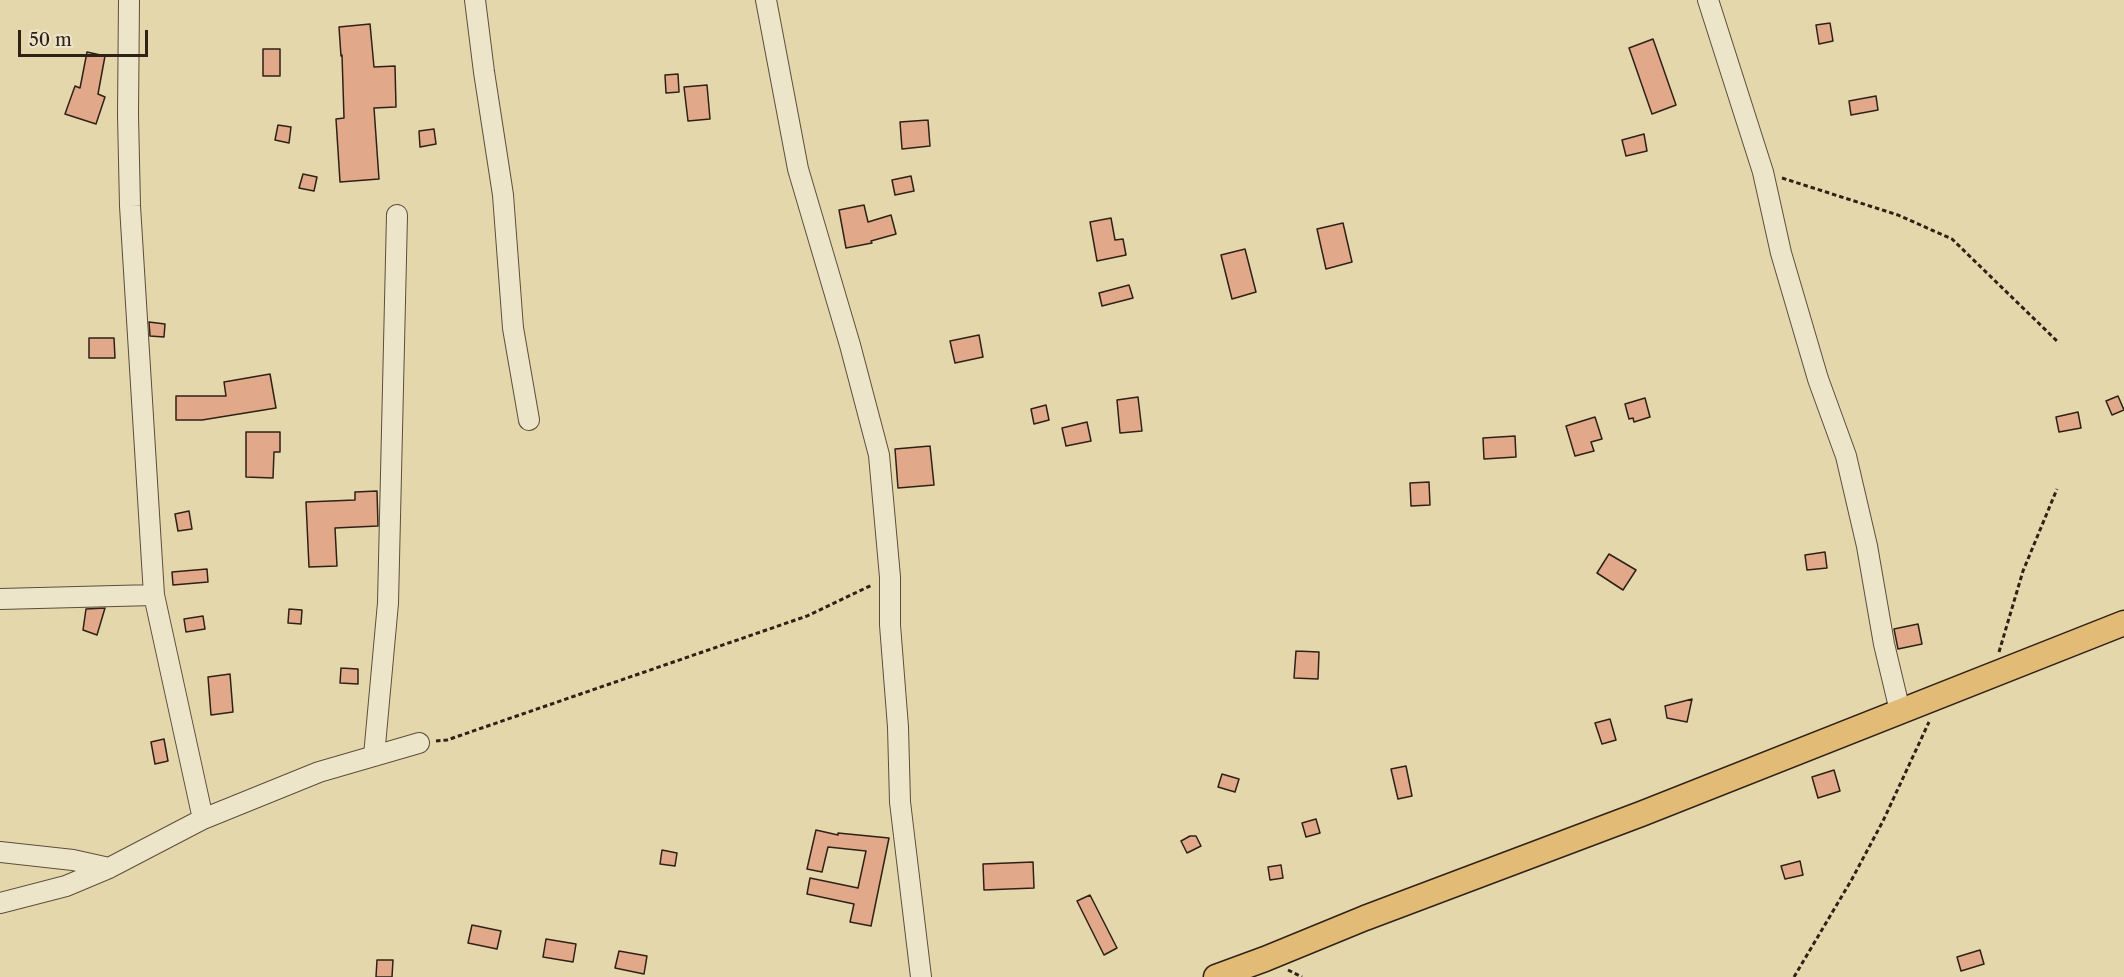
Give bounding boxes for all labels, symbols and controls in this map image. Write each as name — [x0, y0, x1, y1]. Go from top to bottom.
scale bar — [21, 18, 152, 56]
text: 50 m — [29, 29, 72, 51]

